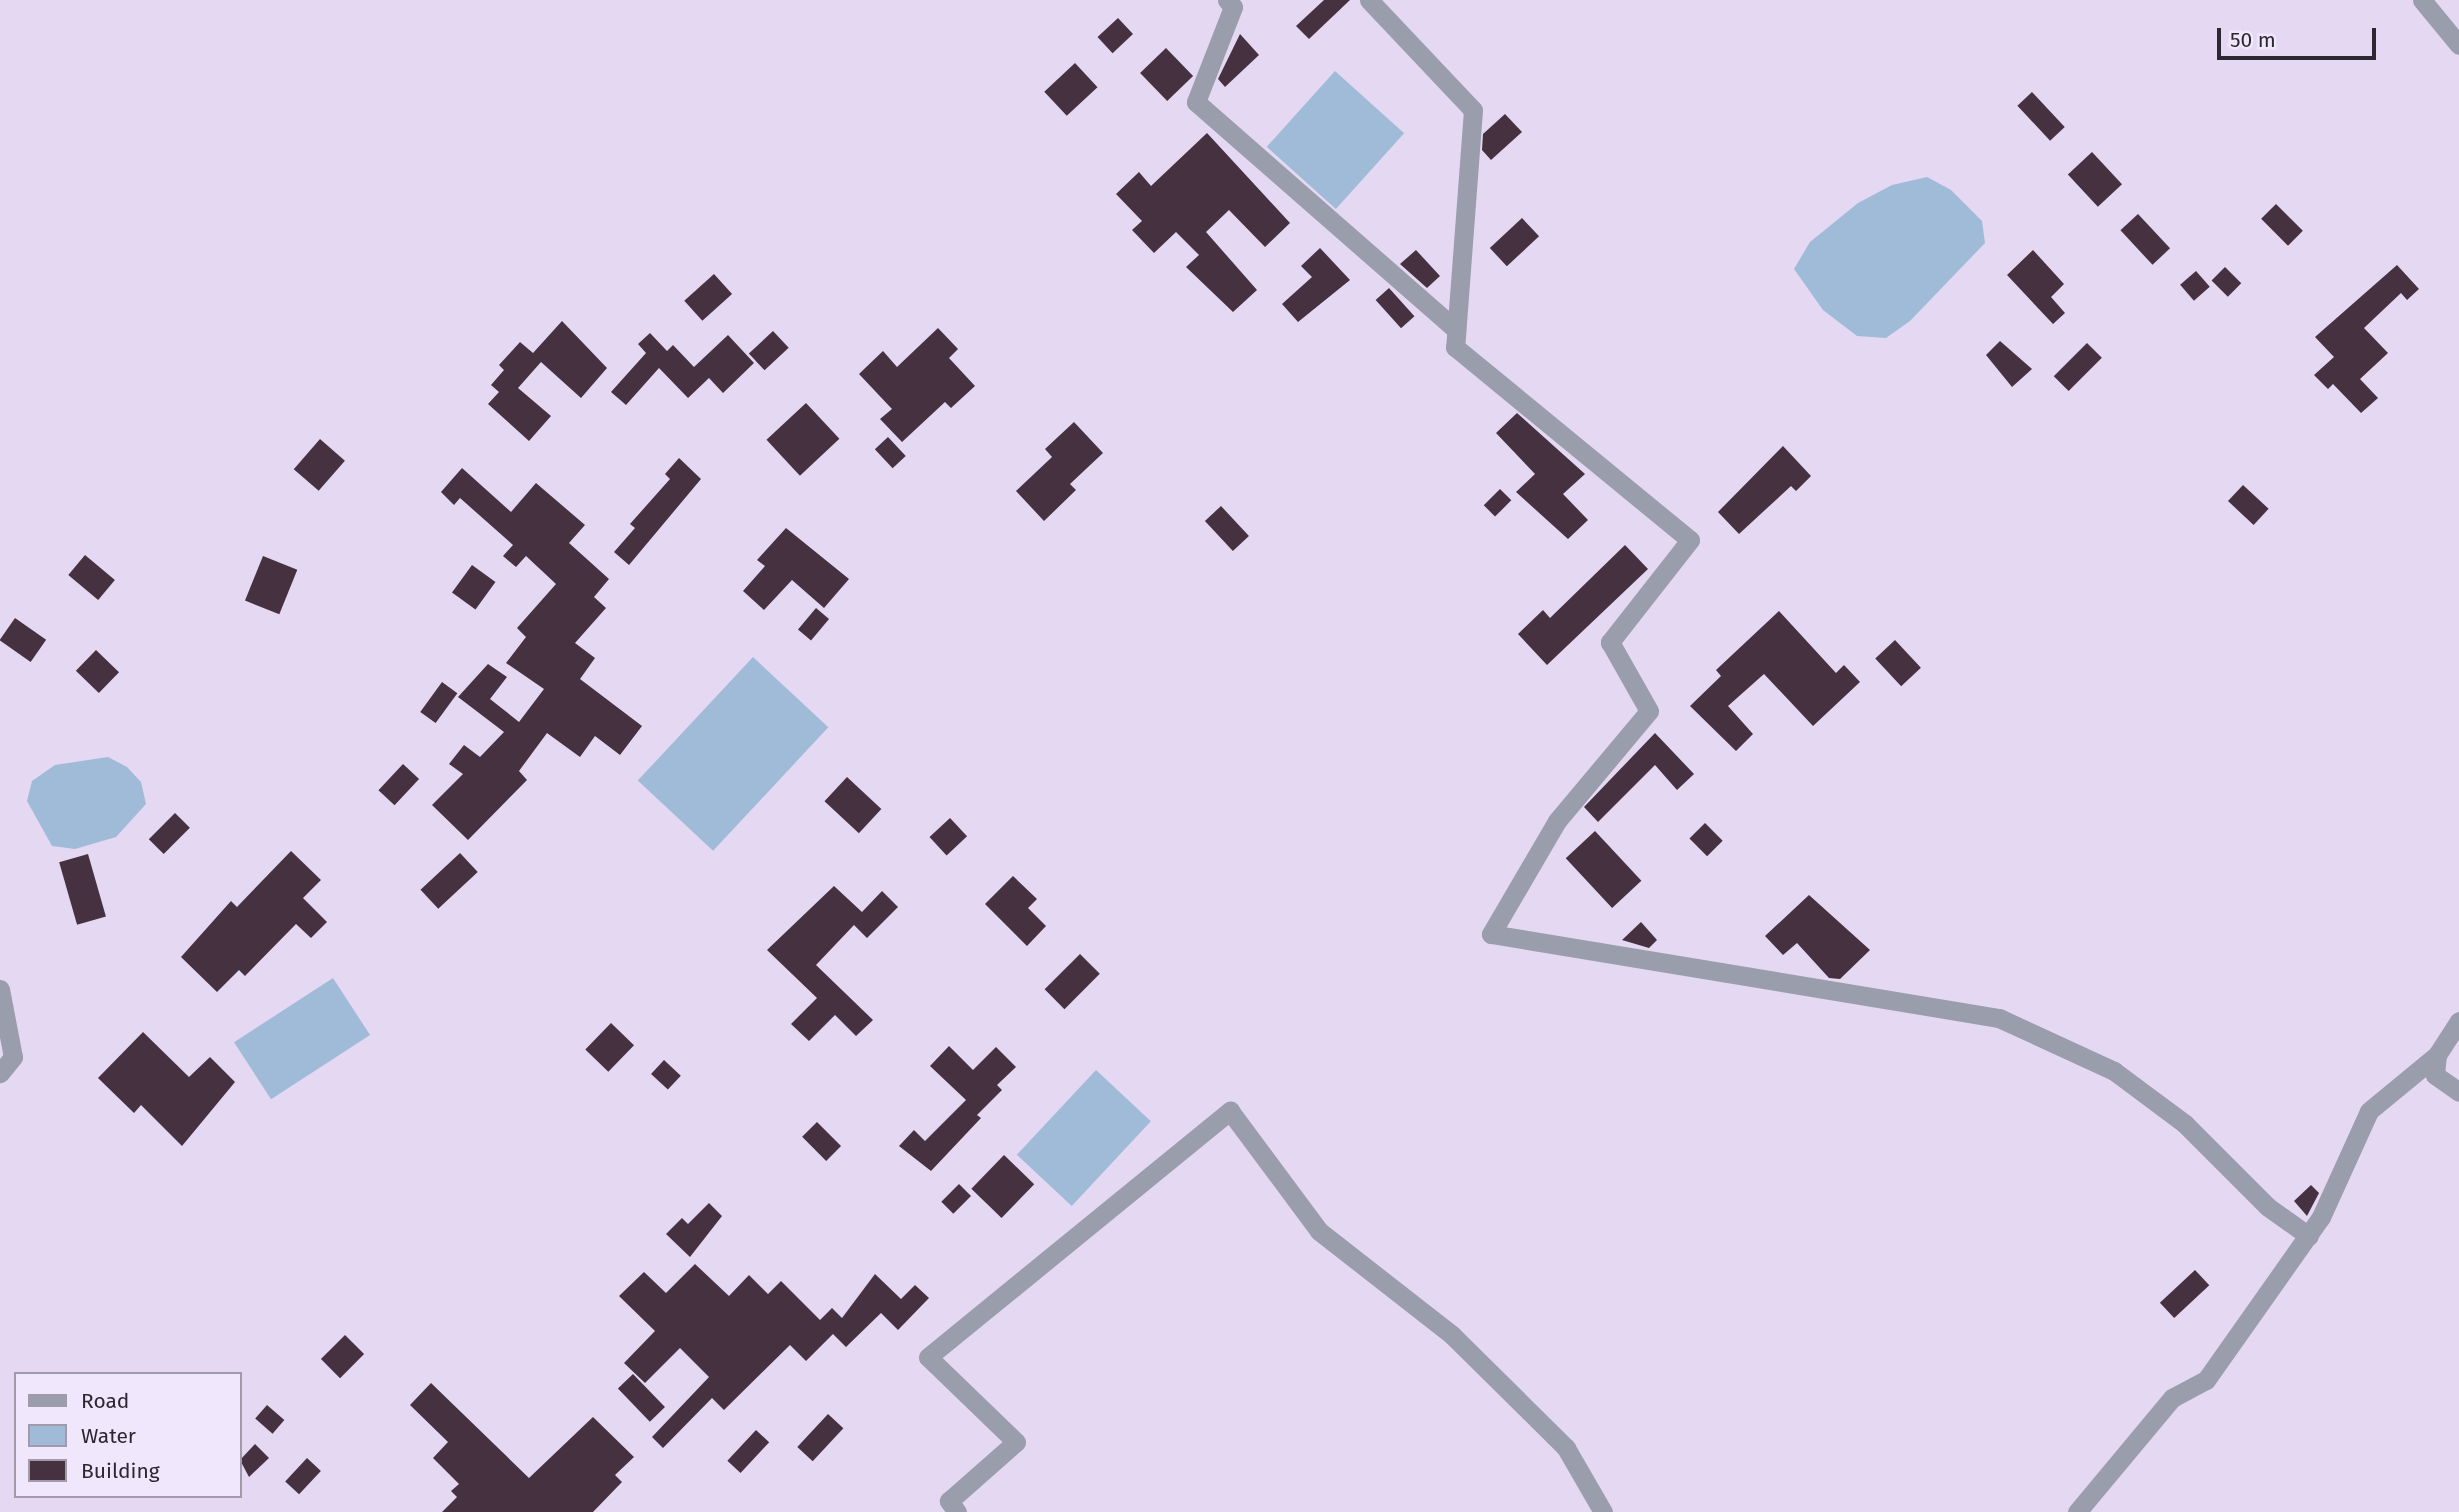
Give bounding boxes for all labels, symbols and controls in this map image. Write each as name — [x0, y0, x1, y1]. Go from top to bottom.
scale bar — [2221, 14, 2380, 58]
text: 50 m — [2230, 27, 2276, 53]
legend — [14, 1372, 242, 1498]
text: Road — [81, 1388, 129, 1414]
text: Water — [81, 1423, 136, 1449]
text: Building — [81, 1458, 160, 1484]

